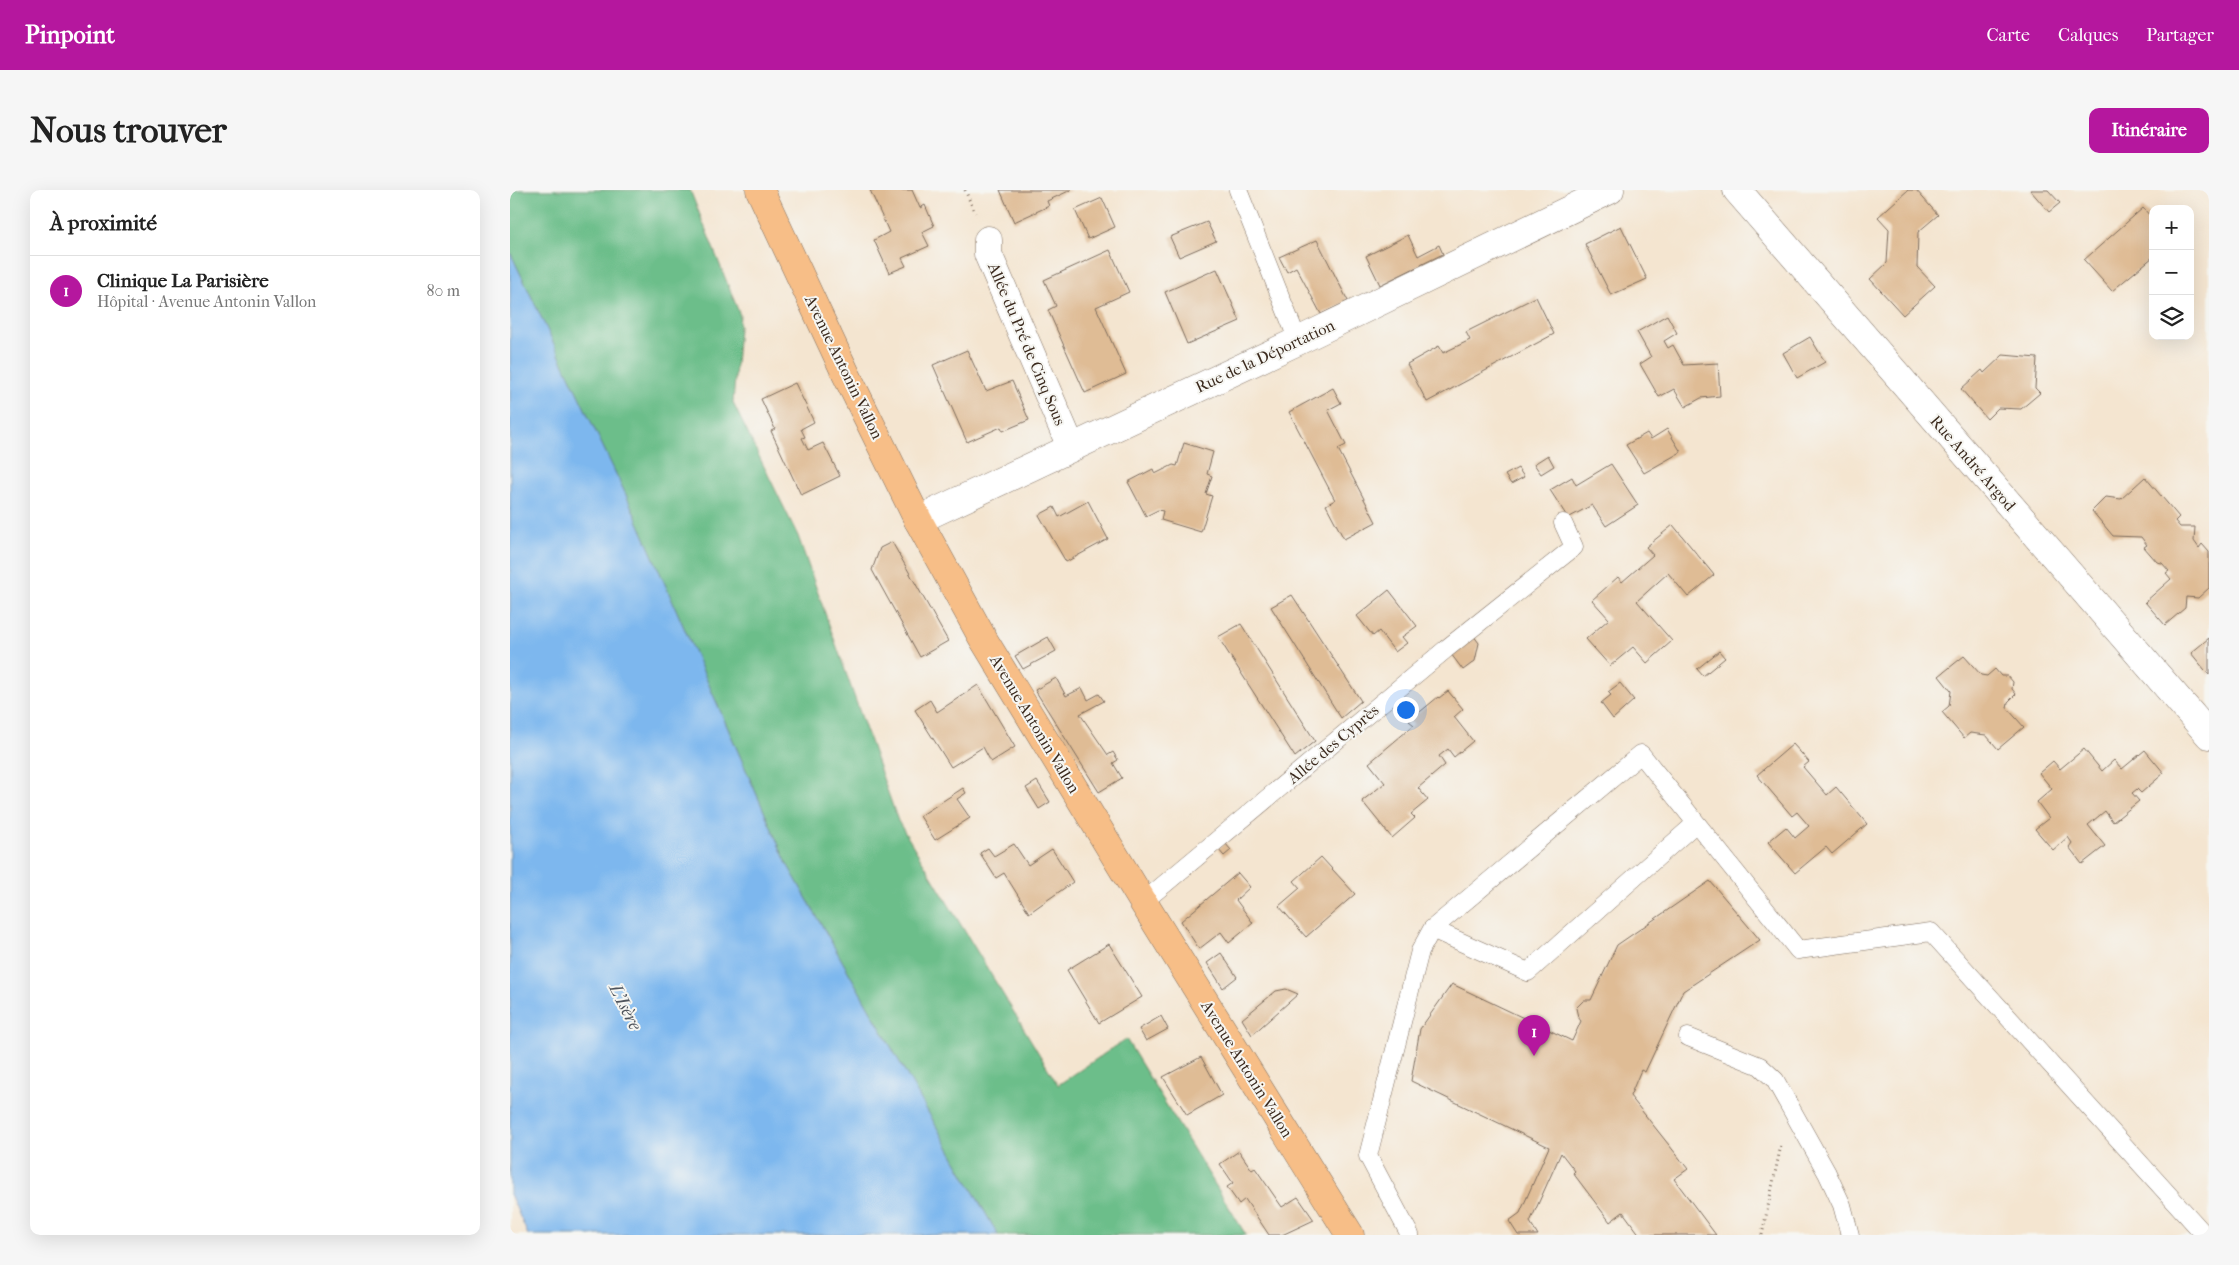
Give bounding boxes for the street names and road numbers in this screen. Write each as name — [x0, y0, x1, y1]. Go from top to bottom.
street label: Allée du Pré de Cinq Sous — [984, 259, 1070, 428]
street label: Avenue Antonin Vallon — [800, 291, 887, 443]
street label: Rue de la Déportation — [1192, 315, 1338, 397]
street label: Rue André Argod — [1926, 411, 2020, 515]
street label: Avenue Antonin Vallon — [986, 651, 1084, 797]
street label: Allée des Cyprès — [1283, 700, 1382, 788]
street label: Avenue Antonin Vallon — [1197, 996, 1297, 1142]

